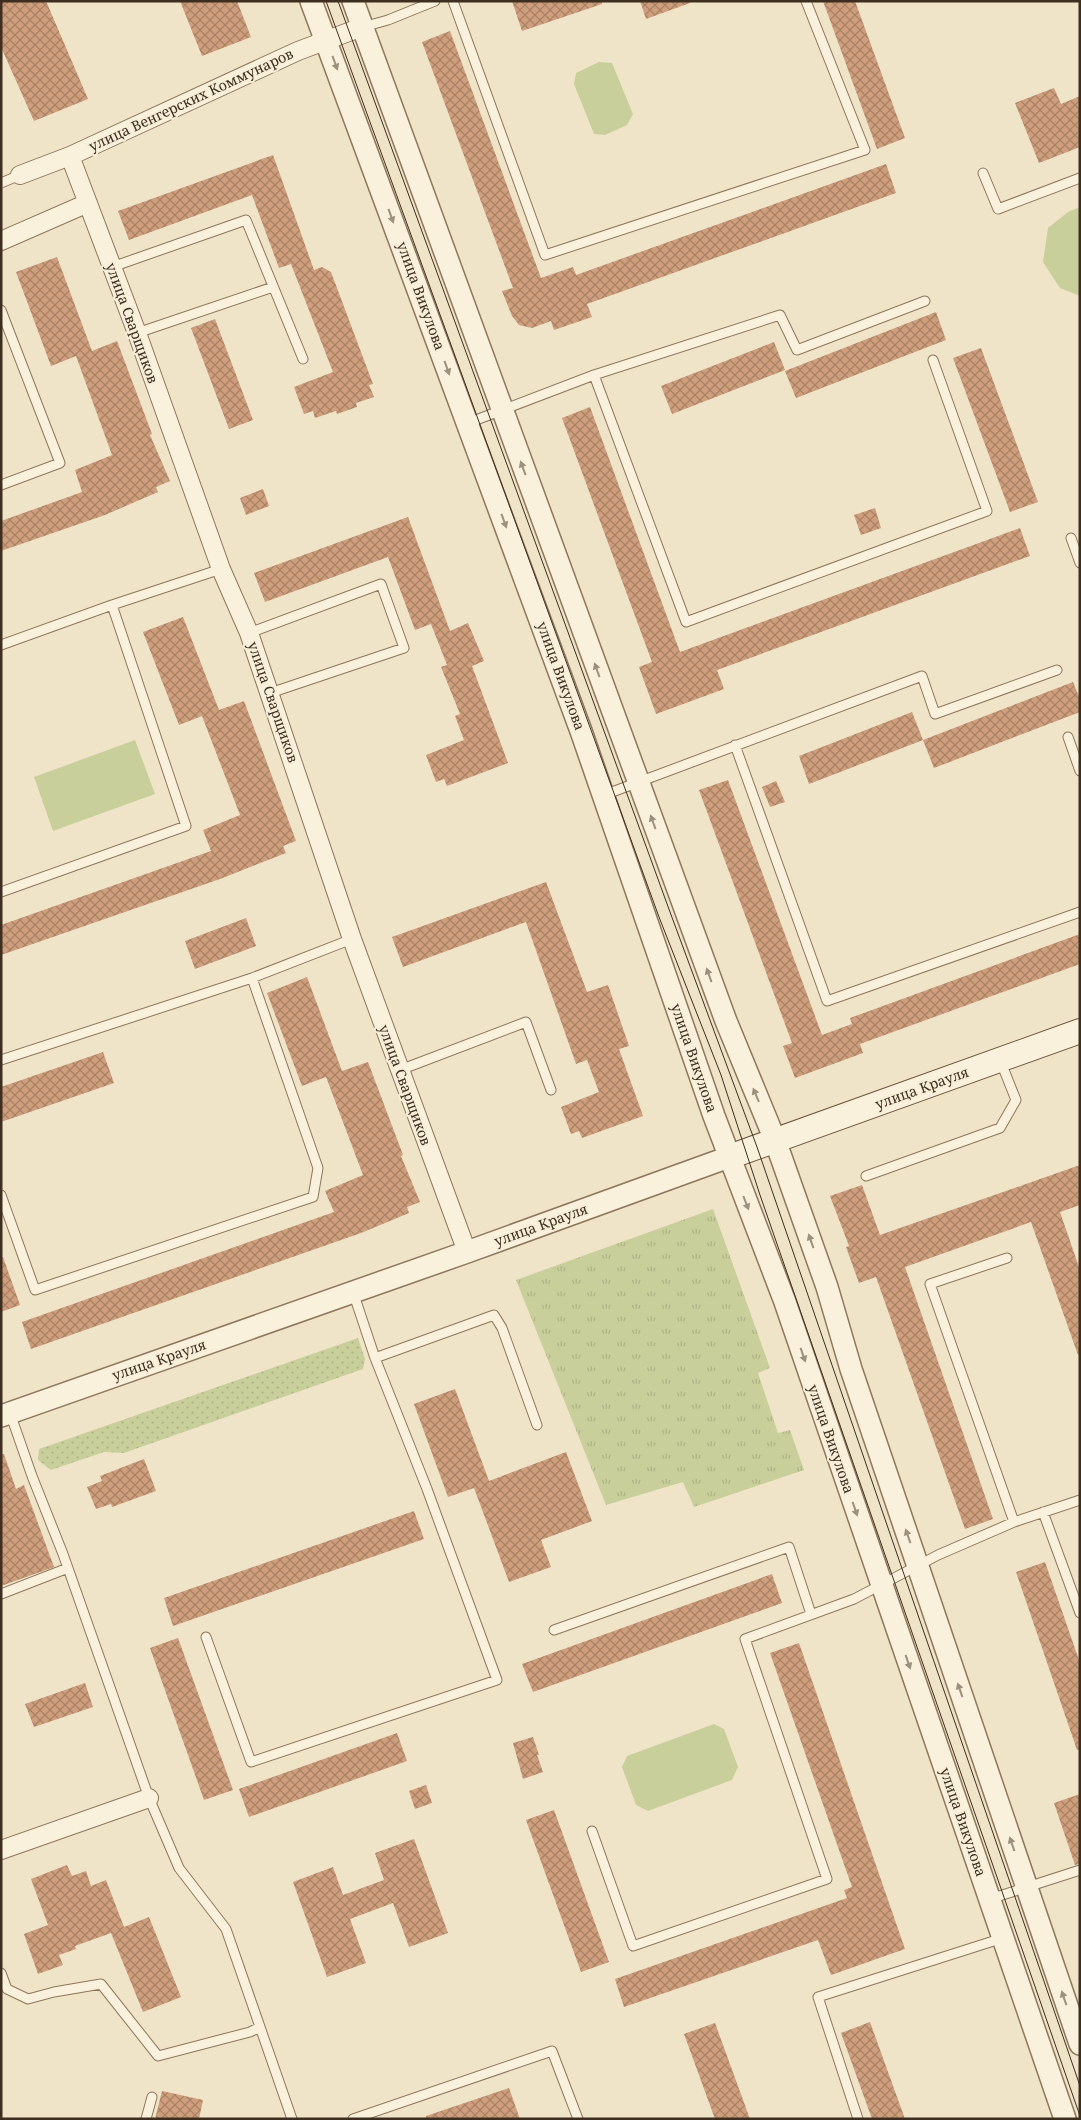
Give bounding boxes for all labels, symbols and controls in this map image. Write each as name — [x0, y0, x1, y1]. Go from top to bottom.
street label: улица Венгерских Коммунаров — [86, 44, 296, 155]
one-way arrow — [331, 56, 339, 71]
one-way arrow — [388, 208, 395, 223]
street label: улица Викулова — [393, 239, 450, 353]
street label: улица Сварщиков — [102, 260, 163, 386]
one-way arrow — [443, 361, 451, 376]
one-way arrow — [519, 460, 527, 475]
one-way arrow — [501, 513, 508, 528]
street label: улица Викулова — [533, 619, 590, 733]
street label: улица Сварщиков — [244, 639, 303, 765]
one-way arrow — [593, 662, 601, 677]
one-way arrow — [649, 815, 656, 830]
one-way arrow — [705, 967, 713, 982]
street label: улица Викулова — [667, 1001, 722, 1115]
street label: улица Сварщиков — [375, 1022, 436, 1148]
street label: улица Крауля — [872, 1062, 971, 1113]
one-way arrow — [752, 1088, 760, 1102]
one-way arrow — [743, 1195, 750, 1210]
street label: улица Крауля — [491, 1199, 590, 1250]
one-way arrow — [807, 1233, 815, 1248]
street label: улица Крауля — [109, 1335, 208, 1384]
one-way arrow — [799, 1348, 807, 1363]
street label: улица Викулова — [804, 1382, 859, 1496]
one-way arrow — [852, 1501, 859, 1516]
one-way arrow — [904, 1529, 911, 1544]
one-way arrow — [904, 1655, 912, 1670]
one-way arrow — [956, 1683, 963, 1698]
street label: улица Викулова — [936, 1765, 991, 1879]
one-way arrow — [1008, 1837, 1015, 1852]
one-way arrow — [1060, 1991, 1067, 2006]

